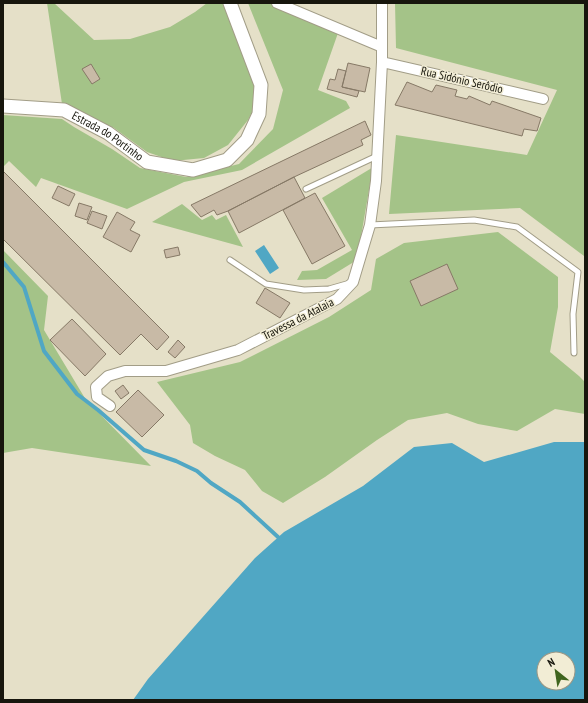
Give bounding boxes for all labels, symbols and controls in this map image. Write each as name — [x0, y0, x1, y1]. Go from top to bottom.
street label: Rua Sidónio Serôdio — [420, 63, 505, 96]
street label: Estrada do Portinho — [70, 108, 147, 164]
street label: Travessa da Atalaia — [259, 294, 336, 343]
north arrow — [536, 651, 576, 691]
text: N — [545, 655, 557, 670]

